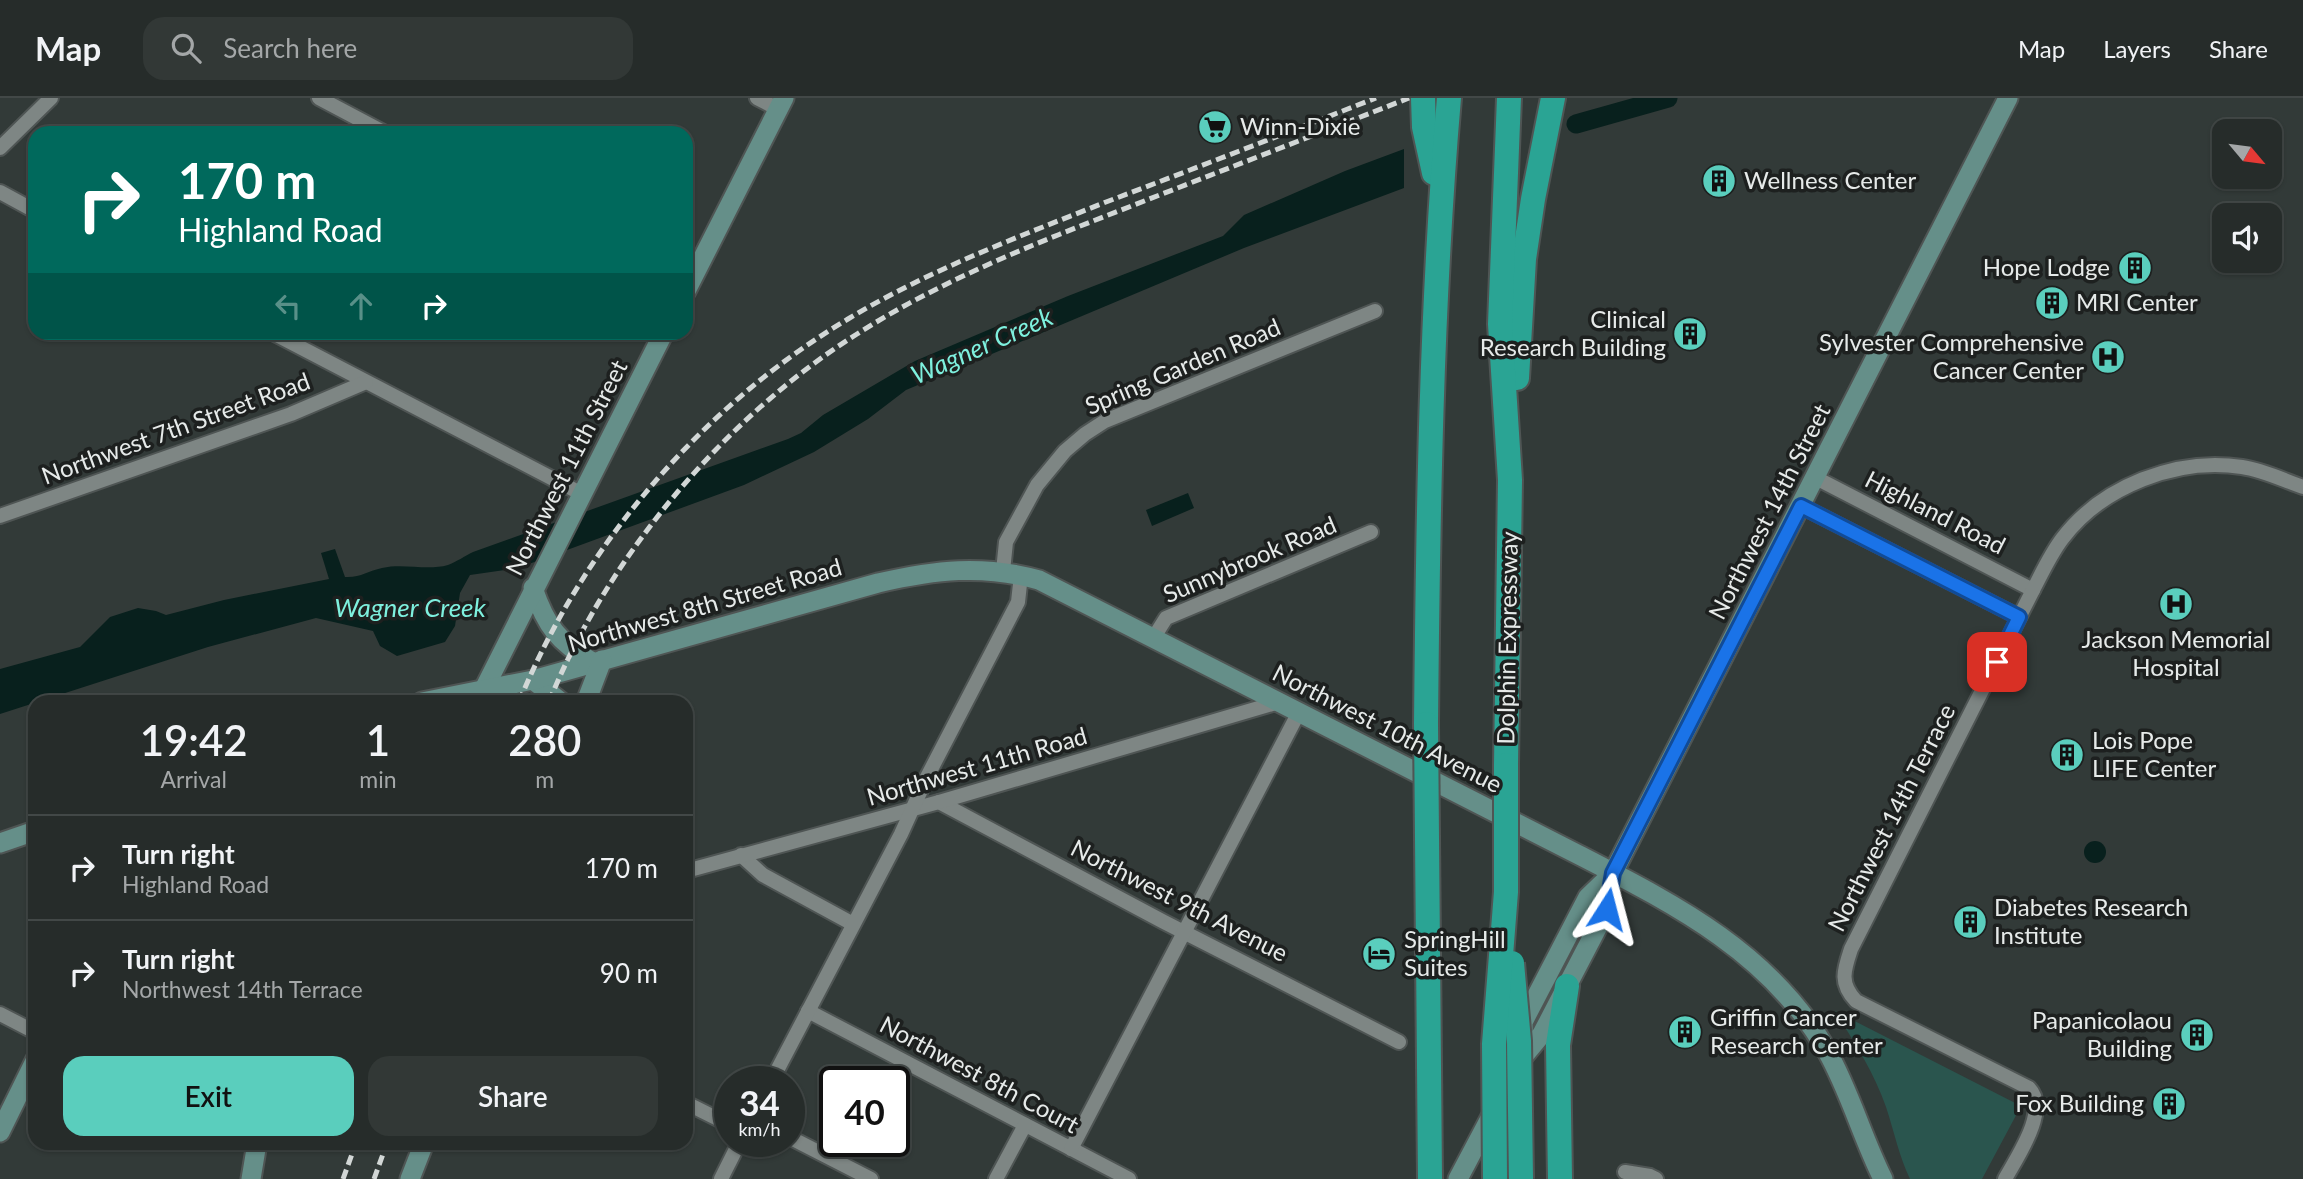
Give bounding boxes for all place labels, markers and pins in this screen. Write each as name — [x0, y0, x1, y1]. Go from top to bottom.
supermarket icon: Winn-Dixie — [1196, 108, 1234, 146]
place label: Winn-Dixie — [1240, 111, 1360, 140]
building icon: Wellness Center — [1700, 162, 1738, 200]
place label: Wellness Center — [1744, 165, 1916, 194]
building icon: Hope Lodge — [2116, 249, 2154, 287]
place label: Hope Lodge — [1983, 252, 2110, 281]
building icon: MRI Center — [2033, 284, 2071, 322]
place label: MRI Center — [2076, 287, 2198, 316]
place label: Clinical Research Building — [1480, 304, 1666, 361]
building icon: Clinical Research Building — [1671, 315, 1709, 353]
place label: Sylvester Comprehensive Cancer Center — [1819, 327, 2084, 384]
hospital icon: Sylvester Comprehensive Cancer Center — [2089, 338, 2127, 376]
hospital icon: Jackson Memorial Hospital — [2157, 585, 2195, 623]
place label: Jackson Memorial Hospital — [2082, 624, 2270, 681]
pin — [1967, 632, 2027, 692]
place label: Lois Pope LIFE Center — [2092, 725, 2217, 782]
building icon: Lois Pope LIFE Center — [2048, 736, 2086, 774]
place label: Diabetes Research Institute — [1994, 892, 2189, 949]
building icon: Diabetes Research Institute — [1951, 903, 1989, 941]
place label: SpringHill Suites — [1404, 924, 1506, 981]
hotel icon: SpringHill Suites — [1360, 935, 1398, 973]
place label: Griffin Cancer Research Center — [1710, 1002, 1883, 1059]
place label: Papanicolaou Building — [2032, 1005, 2172, 1062]
building icon: Griffin Cancer Research Center — [1666, 1013, 1704, 1051]
building icon: Papanicolaou Building — [2178, 1016, 2216, 1054]
building icon: Fox Building — [2150, 1085, 2188, 1123]
place label: Fox Building — [2015, 1088, 2144, 1117]

